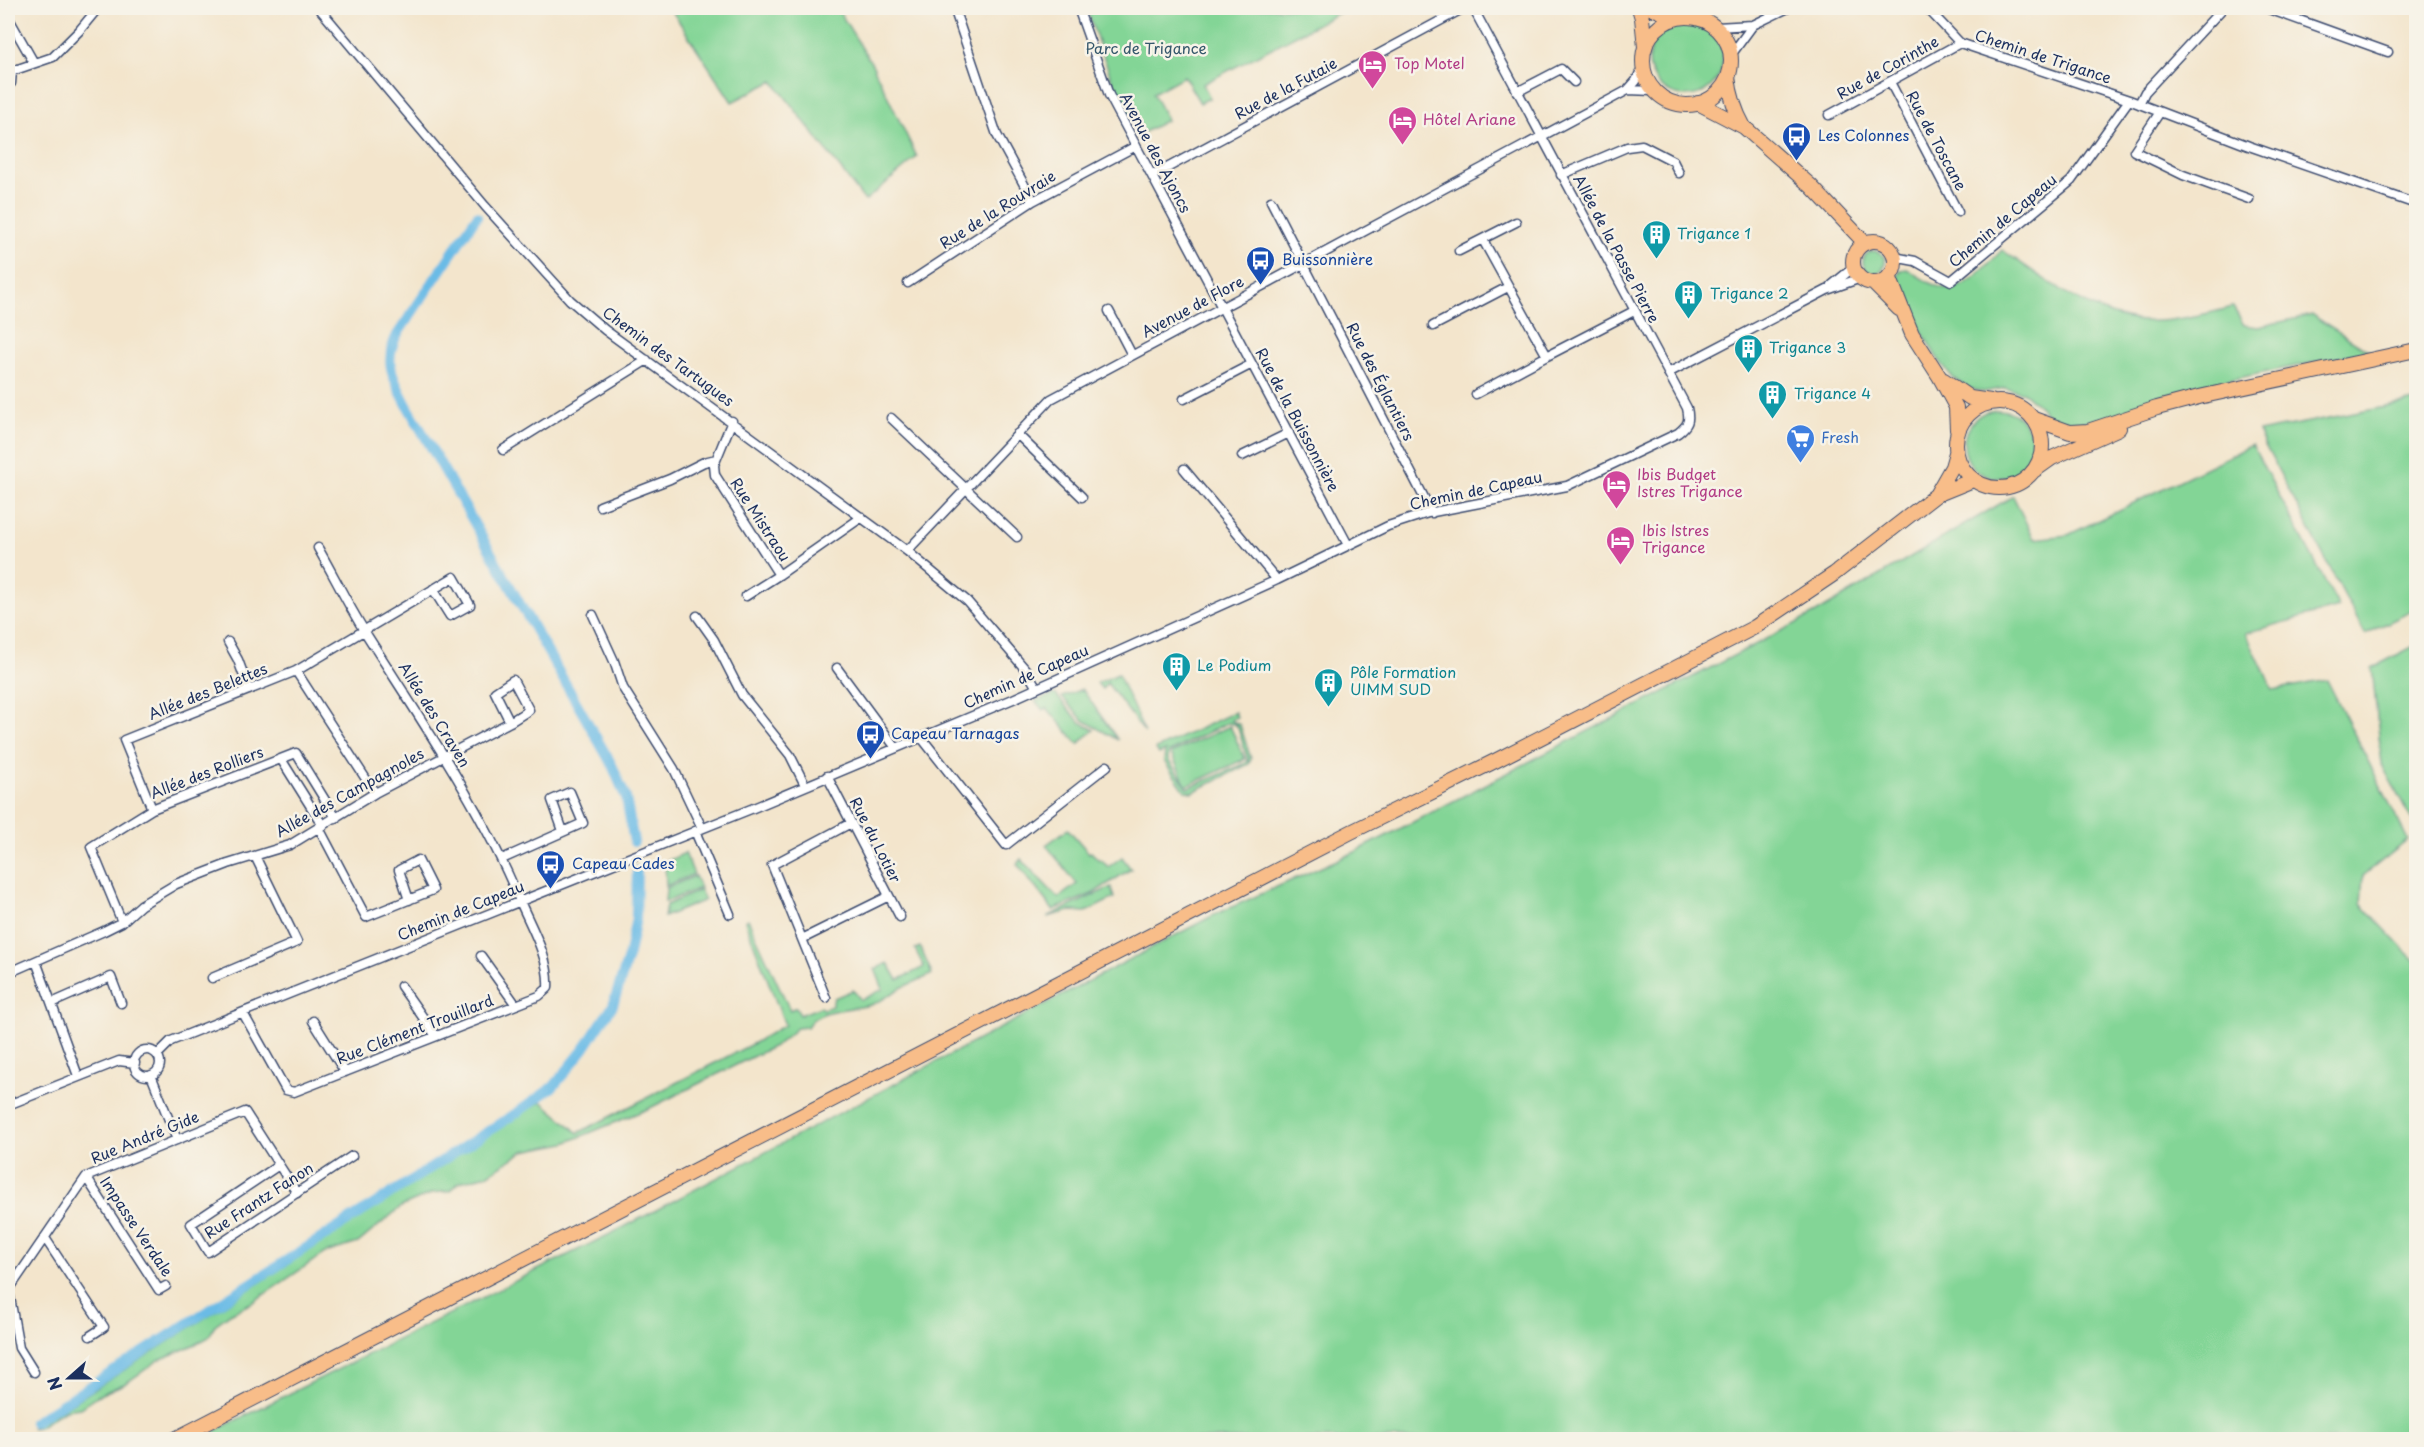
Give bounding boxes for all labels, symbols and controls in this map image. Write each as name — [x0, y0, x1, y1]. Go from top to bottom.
street label: Chemin de Trigance — [1972, 23, 2115, 88]
street label: Rue de Corinthe — [1832, 29, 1943, 104]
park label: Parc de Trigance — [1085, 36, 1207, 59]
hotel icon: Top Motel — [1357, 48, 1389, 90]
street label: Rue de la Futaie — [1230, 51, 1341, 124]
place label: Top Motel — [1394, 51, 1465, 74]
street label: Rue de Toscane — [1901, 86, 1973, 194]
street label: Avenue des Ajoncs — [1115, 88, 1198, 217]
hotel icon: Hôtel Ariane — [1386, 104, 1418, 146]
place label: Hôtel Ariane — [1423, 107, 1516, 130]
bus stop icon: Les Colonnes — [1781, 120, 1813, 162]
place label: Les Colonnes — [1818, 123, 1909, 146]
street label: Rue de la Rouvraie — [935, 164, 1060, 254]
street label: Chemin de Capeau — [1943, 168, 2061, 272]
street label: Allée de la Passe Pierre — [1568, 170, 1666, 327]
building icon: Trigance 1 — [1640, 218, 1672, 260]
place label: Trigance 1 — [1677, 221, 1751, 244]
bus stop icon: Buissonnière — [1245, 244, 1277, 286]
place label: Buissonnière — [1282, 247, 1373, 270]
street label: Avenue de Flore — [1137, 269, 1248, 342]
building icon: Trigance 2 — [1673, 278, 1705, 320]
place label: Trigance 2 — [1710, 281, 1789, 304]
street label: Chemin des Tartugues — [598, 300, 739, 411]
street label: Rue des Églantiers — [1342, 318, 1421, 445]
building icon: Trigance 3 — [1732, 332, 1764, 374]
place label: Trigance 3 — [1769, 335, 1846, 358]
street label: Rue de la Buissonnière — [1251, 343, 1346, 495]
building icon: Trigance 4 — [1757, 378, 1789, 420]
place label: Trigance 4 — [1794, 381, 1871, 404]
supermarket icon: Fresh — [1784, 422, 1816, 464]
place label: Fresh — [1821, 425, 1859, 448]
place label: Ibis Budget Istres Trigance — [1637, 462, 1743, 502]
street label: Chemin de Capeau — [1407, 464, 1544, 515]
hotel icon: Ibis Budget Istres Trigance — [1600, 468, 1632, 510]
street label: Rue Mistraou — [725, 473, 797, 566]
place label: Ibis Istres Trigance — [1642, 518, 1709, 558]
hotel icon: Ibis Istres Trigance — [1605, 524, 1637, 566]
street label: Chemin de Capeau — [959, 638, 1092, 714]
building icon: Le Podium — [1160, 650, 1192, 692]
place label: Le Podium — [1197, 653, 1271, 676]
street label: Allée des Belettes — [145, 656, 270, 725]
street label: Allée des Craven — [394, 657, 477, 771]
place label: Pôle Formation UIMM SUD — [1350, 660, 1456, 700]
building icon: Pôle Formation UIMM SUD — [1313, 666, 1345, 708]
bus stop icon: Capeau Tarnagas — [854, 718, 886, 760]
place label: Capeau Tarnagas — [891, 721, 1019, 744]
street label: Allée des Rolliers — [146, 739, 267, 804]
street label: Allée des Campagnoles — [271, 741, 428, 842]
street label: Rue du Lotier — [845, 792, 908, 886]
bus stop icon: Capeau Cades — [535, 848, 567, 890]
place label: Capeau Cades — [572, 851, 675, 874]
street label: Chemin de Capeau — [394, 874, 527, 946]
street label: Rue Clément Trouillard — [333, 988, 496, 1069]
street label: Rue André Gide — [87, 1104, 202, 1169]
street label: Rue Frantz Fanon — [199, 1156, 317, 1244]
street label: Impasse Verdale — [95, 1171, 179, 1281]
north arrow — [39, 1348, 99, 1408]
text: N — [41, 1374, 68, 1394]

